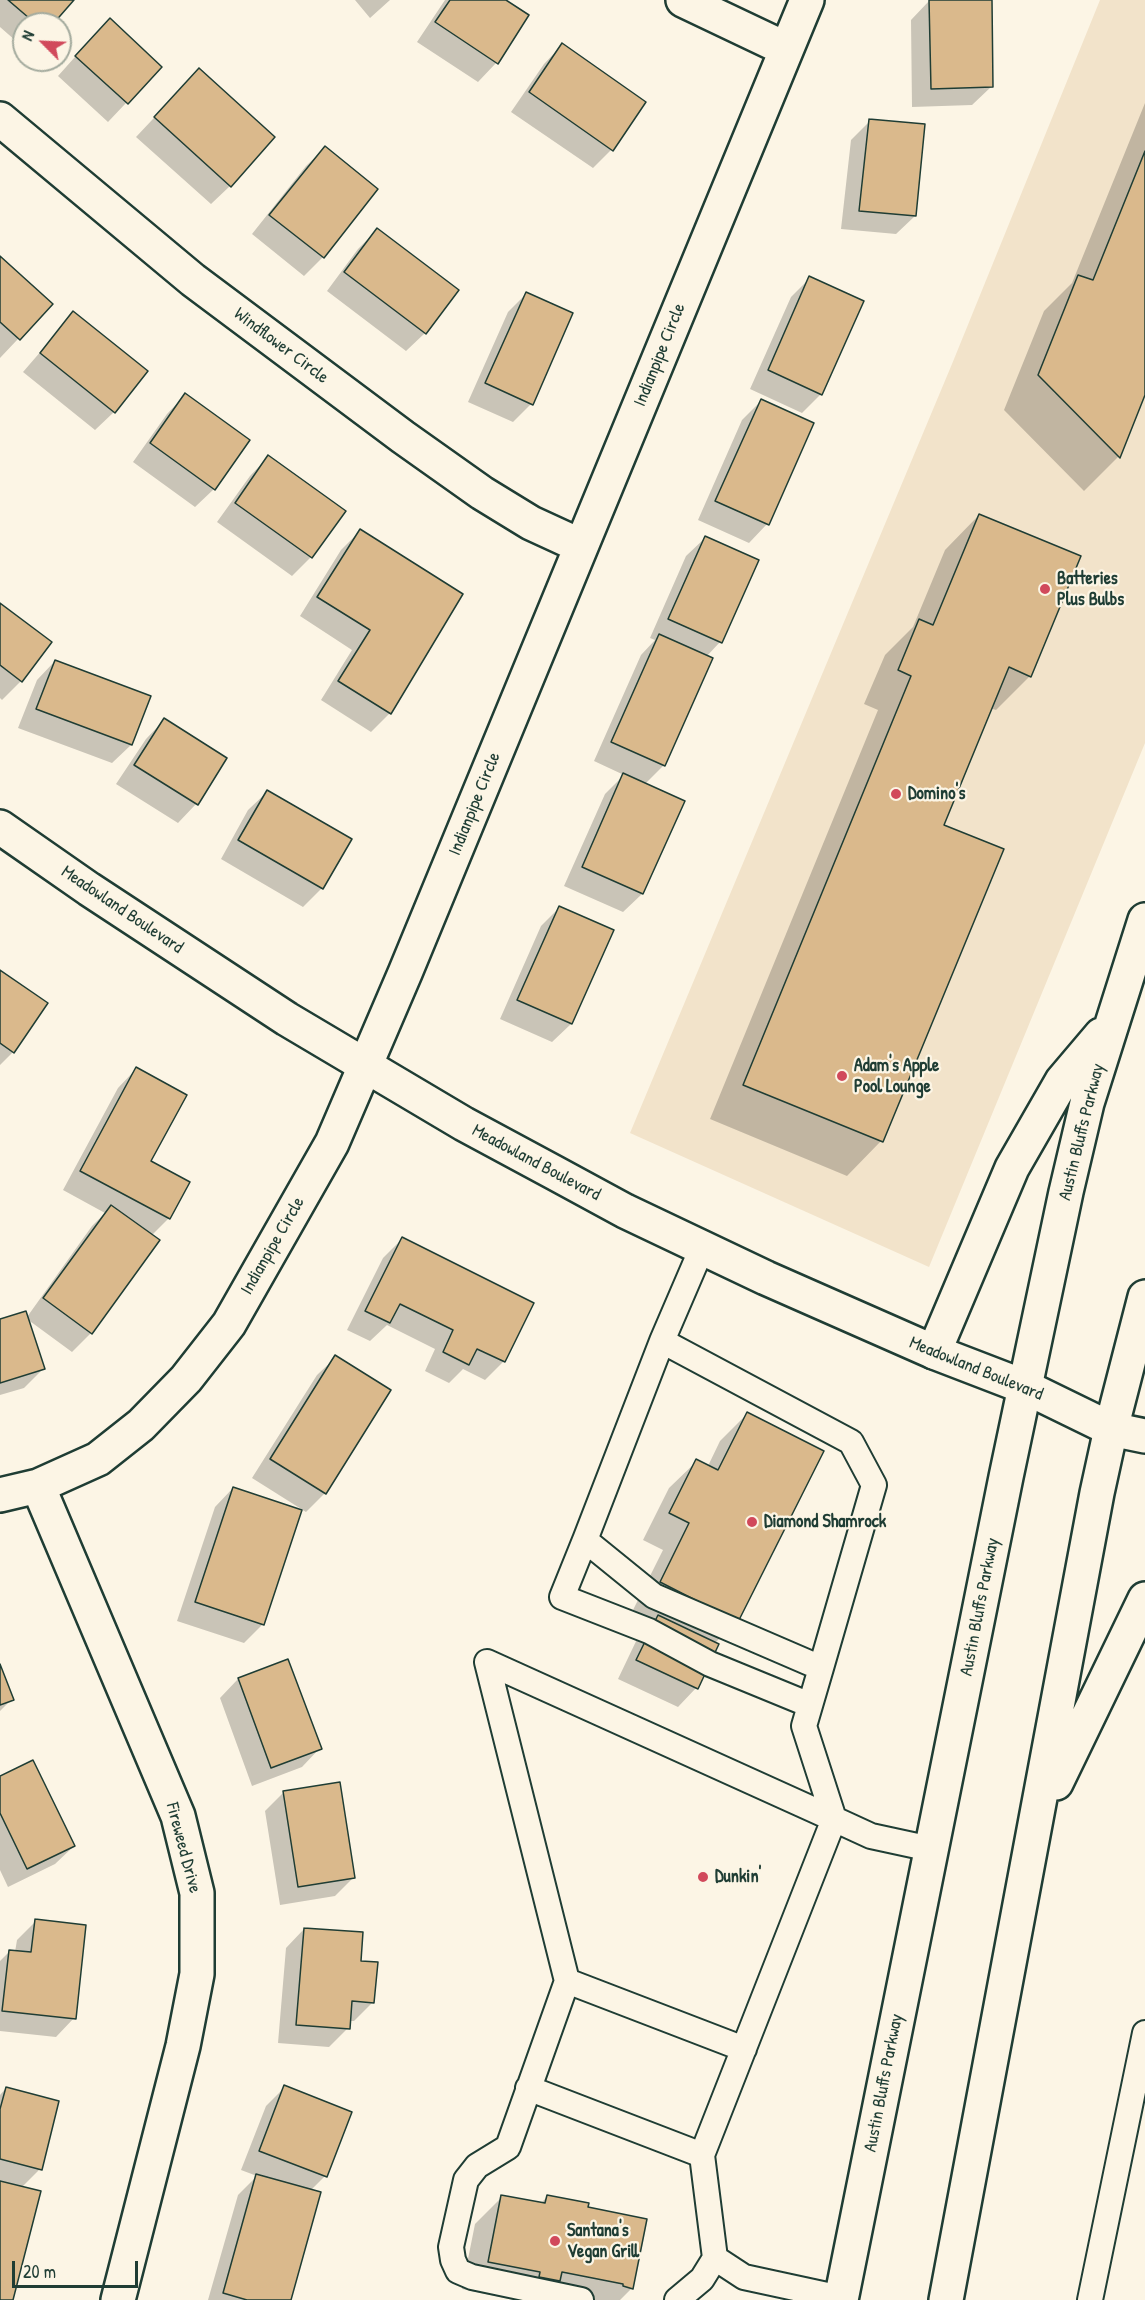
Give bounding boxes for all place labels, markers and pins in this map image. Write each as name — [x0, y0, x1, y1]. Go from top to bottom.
place label: Batteries Plus Bulbs — [1057, 568, 1124, 610]
marker: Batteries Plus Bulbs — [1038, 582, 1052, 596]
place label: Domino's — [908, 783, 965, 805]
marker: Domino's — [889, 787, 903, 801]
place label: Adam's Apple Pool Lounge — [854, 1055, 939, 1098]
marker: Adam's Apple Pool Lounge — [835, 1069, 849, 1083]
place label: Diamond Shamrock — [764, 1511, 886, 1533]
marker: Diamond Shamrock — [745, 1515, 759, 1529]
place label: Dunkin' — [715, 1866, 761, 1888]
marker: Dunkin' — [696, 1870, 710, 1884]
place label: Santana's Vegan Grill — [567, 2220, 639, 2262]
marker: Santana's Vegan Grill — [548, 2234, 562, 2248]

